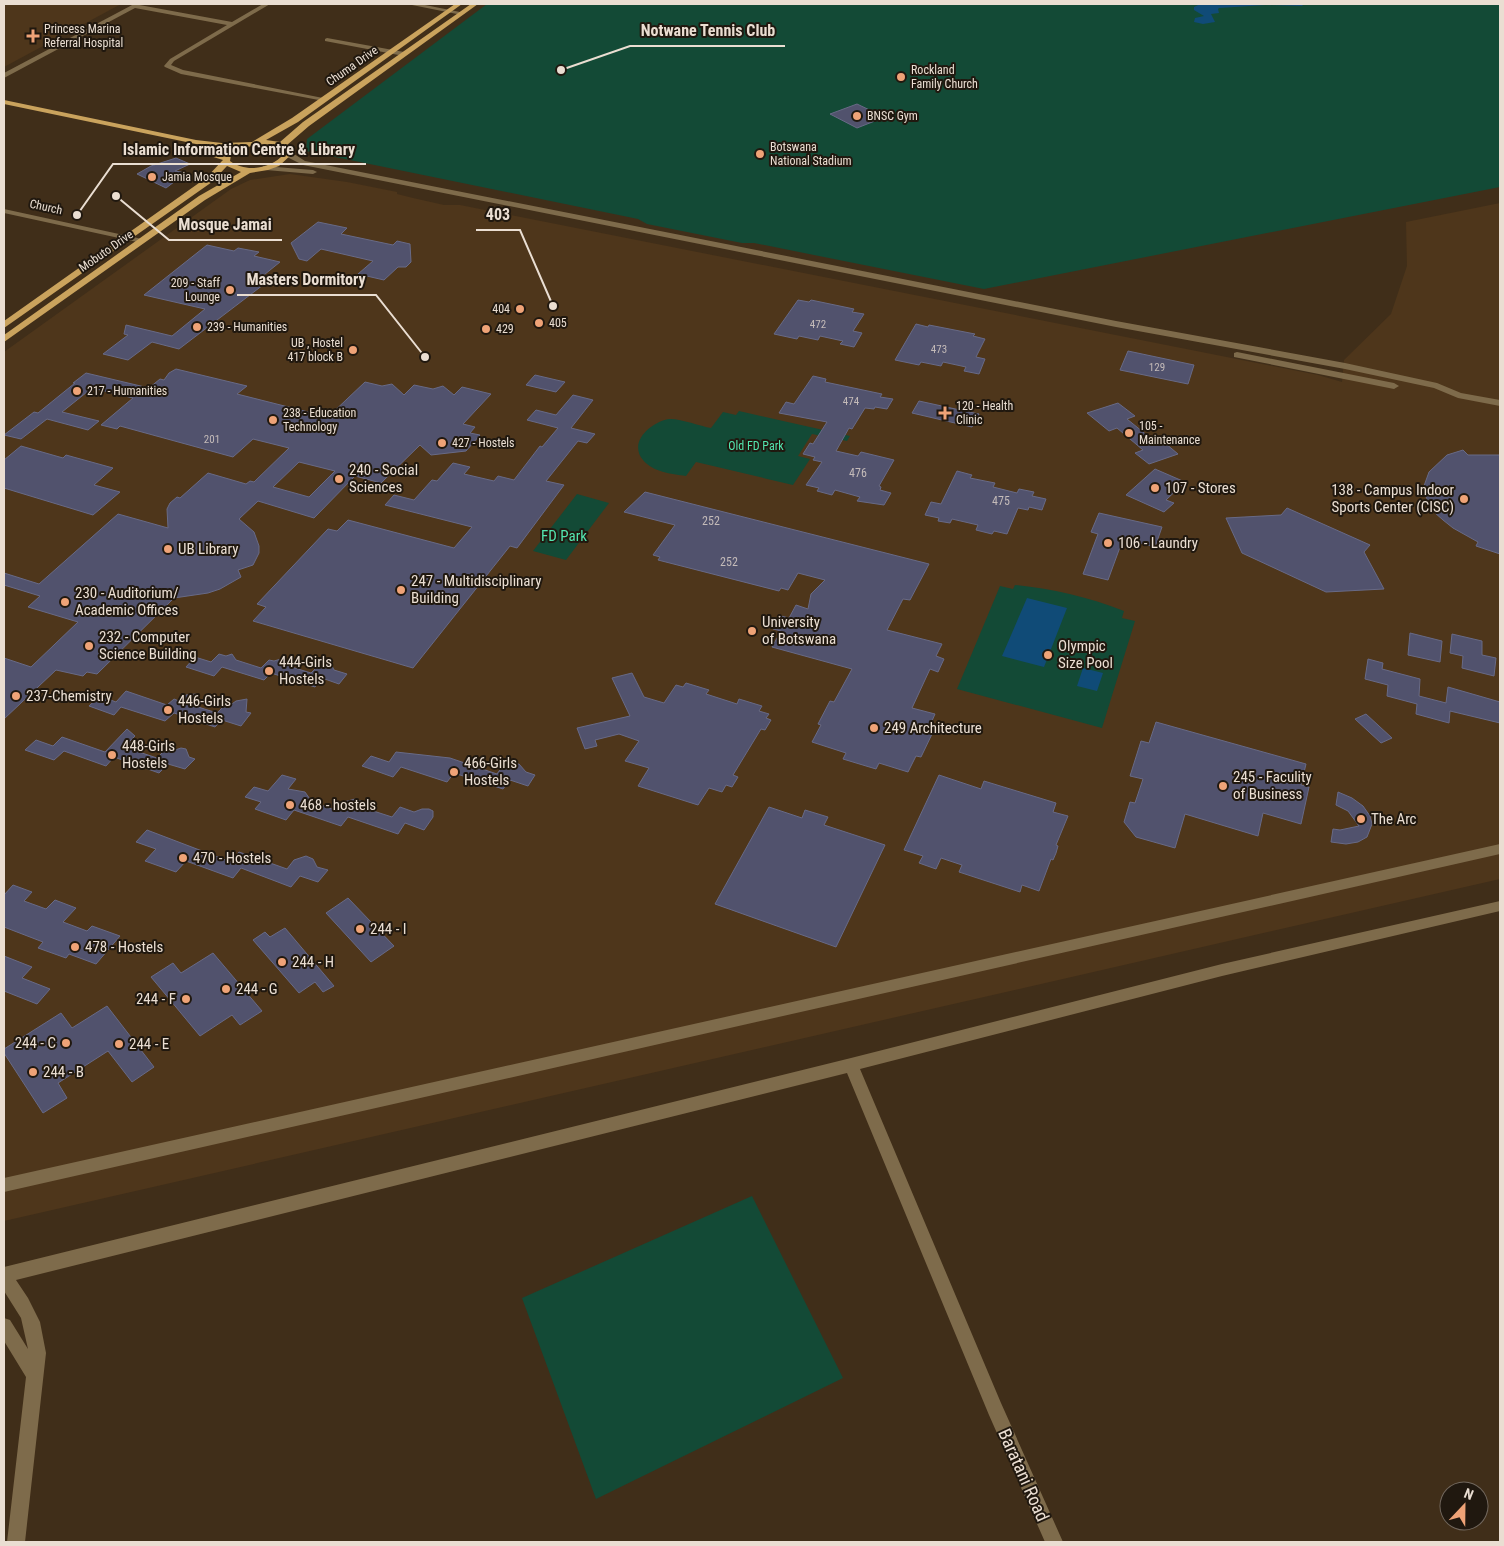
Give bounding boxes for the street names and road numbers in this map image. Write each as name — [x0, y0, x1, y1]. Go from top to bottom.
street label: Chuma Drive — [323, 43, 381, 89]
street label: Church — [28, 197, 64, 217]
street label: Mobuto Drive — [76, 227, 136, 275]
street label: Baratani Road — [994, 1425, 1054, 1525]

